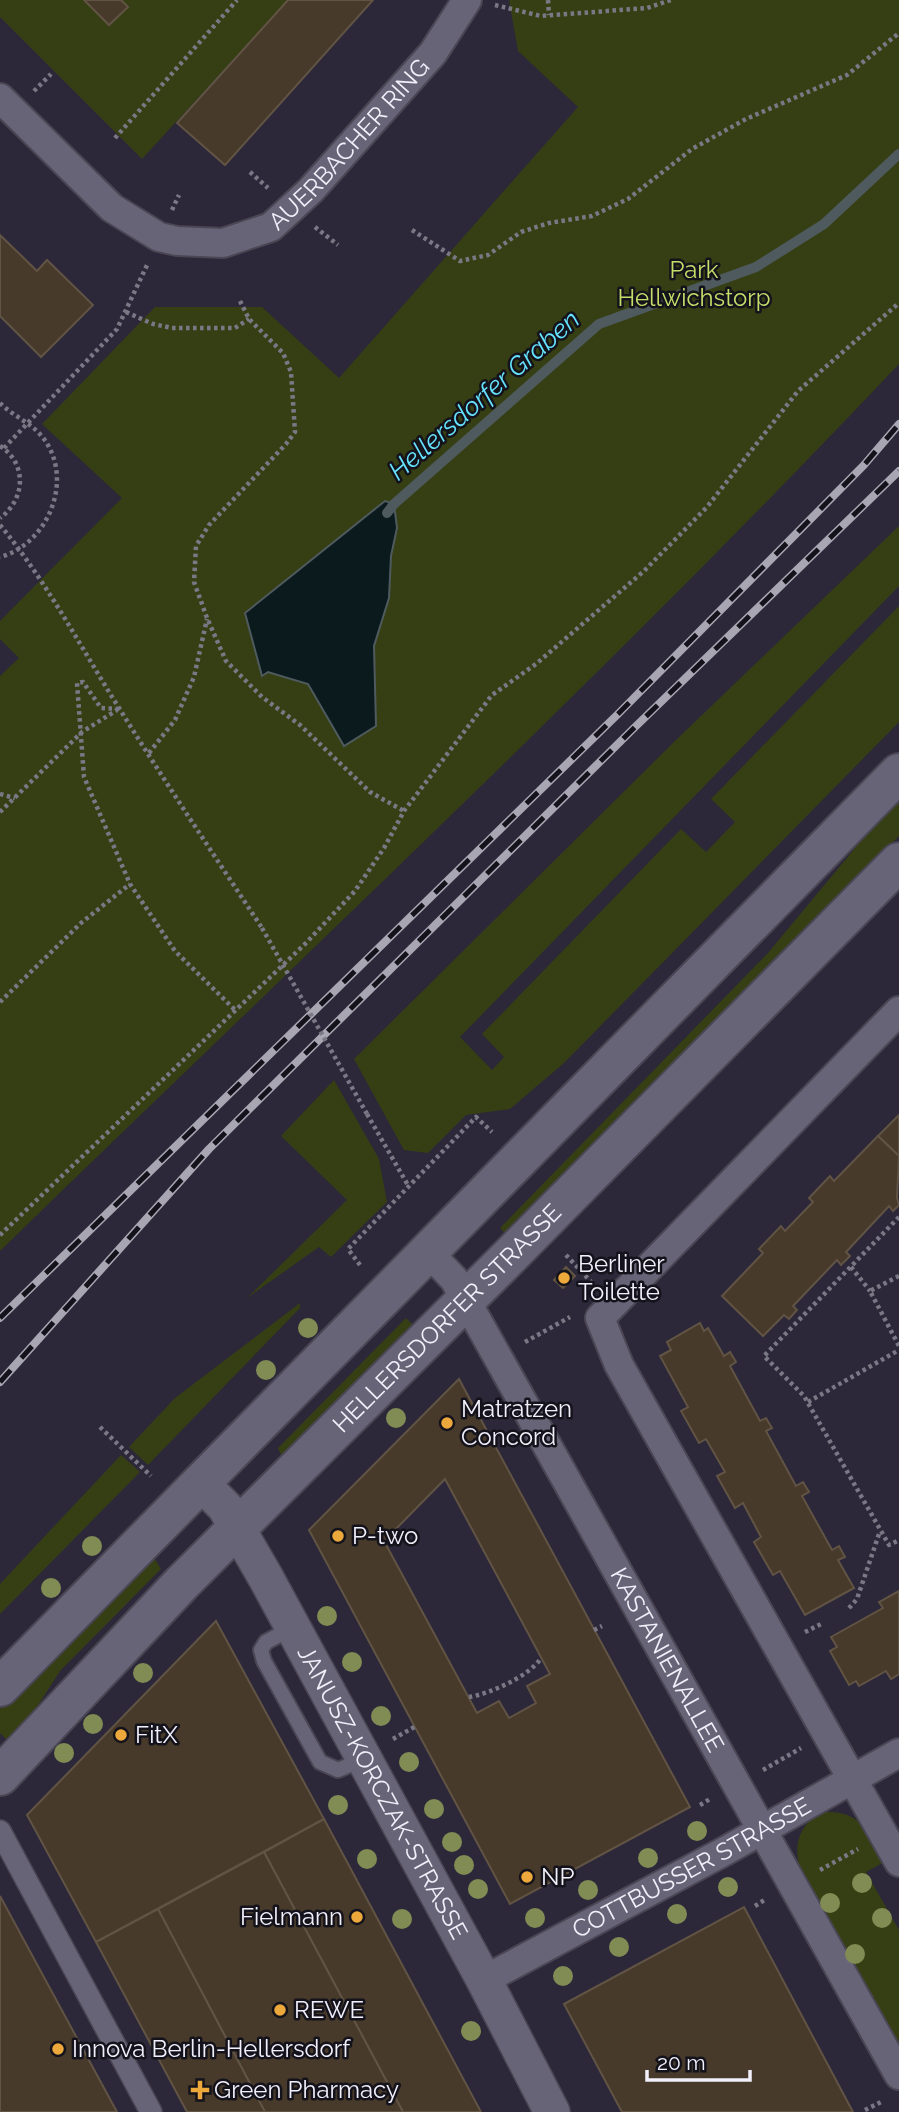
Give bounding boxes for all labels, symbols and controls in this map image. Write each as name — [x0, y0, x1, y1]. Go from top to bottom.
street label: AUERBACHER RING — [262, 52, 435, 236]
park label: Park Hellwichstorp — [617, 255, 771, 312]
water label: Hellersdorfer Graben — [383, 304, 585, 486]
street label: HELLERSDORFER STRASSE — [327, 1198, 567, 1438]
place label: Berliner Toilette — [578, 1249, 665, 1306]
marker: Berliner Toilette — [556, 1270, 572, 1286]
place label: Matratzen Concord — [461, 1394, 572, 1451]
marker: Matratzen Concord — [439, 1415, 455, 1431]
place label: P-two — [352, 1521, 418, 1550]
marker: P-two — [330, 1528, 346, 1544]
street label: KASTANIENALLEE — [604, 1563, 730, 1757]
street label: JANUSZ-KORCZAK-STRASSE — [292, 1641, 474, 1944]
place label: FitX — [135, 1720, 178, 1749]
marker: FitX — [113, 1727, 129, 1743]
street label: COTTBUSSER STRASSE — [567, 1791, 816, 1944]
place label: NP — [541, 1862, 575, 1891]
marker: NP — [519, 1869, 535, 1885]
place label: Fielmann — [240, 1902, 343, 1931]
marker: Fielmann — [349, 1909, 365, 1925]
place label: REWE — [294, 1995, 364, 2024]
marker: REWE — [272, 2002, 288, 2018]
place label: Innova Berlin-Hellersdorf — [72, 2034, 351, 2063]
scale bar — [647, 2038, 750, 2082]
marker: Innova Berlin-Hellersdorf — [50, 2041, 66, 2057]
text: 20 m — [657, 2050, 705, 2075]
place label: Green Pharmacy — [214, 2075, 399, 2104]
marker: Green Pharmacy — [192, 2082, 208, 2098]

